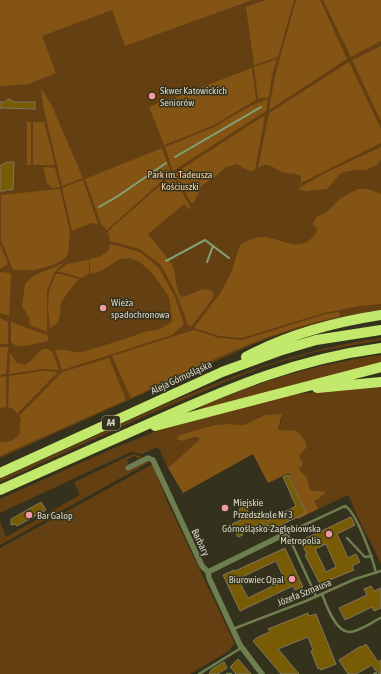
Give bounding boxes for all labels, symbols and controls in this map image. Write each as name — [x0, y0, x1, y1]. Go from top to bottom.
place label: Skwer Katowickich Seniorów — [160, 85, 227, 108]
marker: Skwer Katowickich Seniorów — [147, 91, 157, 101]
park label: Park im. Tadeusza Kościuszki — [148, 169, 213, 192]
place label: Wieża spadochronowa — [111, 297, 170, 320]
marker: Wieża spadochronowa — [98, 303, 108, 313]
street label: Aleja Górnośląska — [149, 358, 214, 396]
road number: A4 — [102, 416, 120, 430]
place label: Miejskie Przedszkole Nr 3 — [233, 497, 293, 520]
marker: Miejskie Przedszkole Nr 3 — [220, 503, 230, 513]
marker: Bar Galop — [24, 510, 34, 520]
place label: Bar Galop — [37, 510, 73, 521]
place label: Górnośląsko-Zagłębiowska Metropolia — [222, 523, 321, 546]
street label: Barbary — [189, 527, 212, 558]
marker: Górnośląsko-Zagłębiowska Metropolia — [324, 529, 334, 539]
place label: Biurowiec Opal — [229, 574, 284, 585]
marker: Biurowiec Opal — [287, 574, 297, 584]
street label: Józefa Szmausa — [276, 577, 333, 608]

